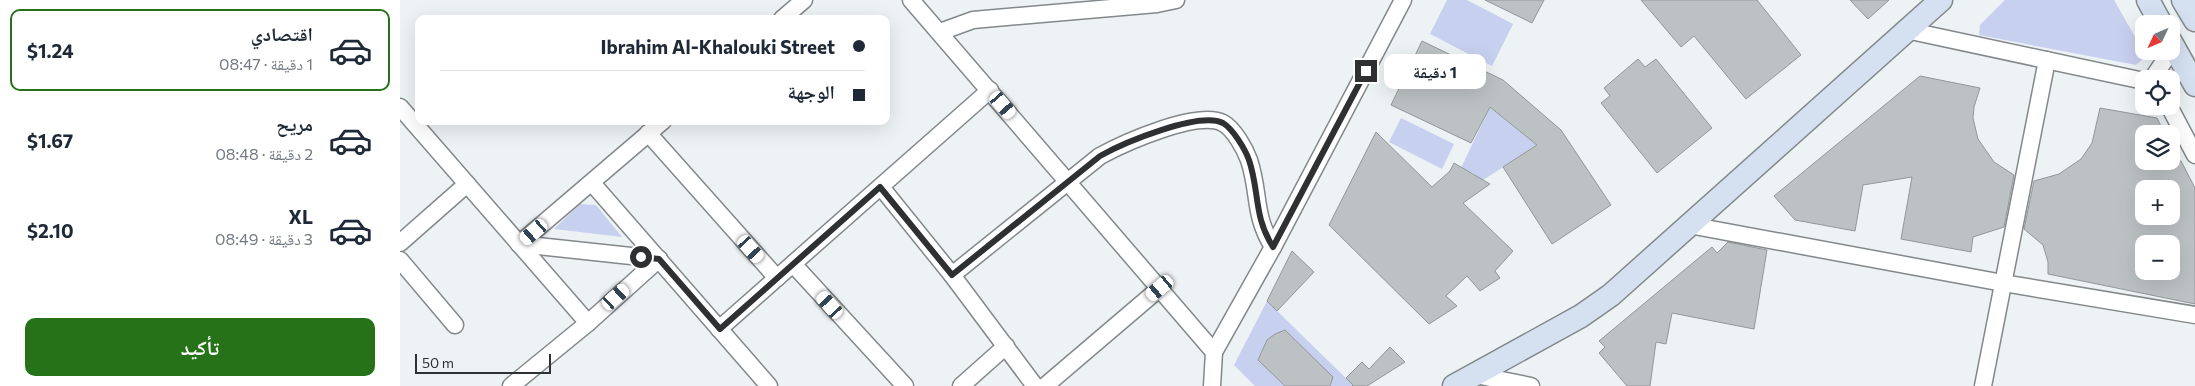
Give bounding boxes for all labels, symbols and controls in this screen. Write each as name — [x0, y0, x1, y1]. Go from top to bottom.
north arrow — [2135, 15, 2180, 60]
map controls — [2135, 15, 2180, 280]
text: اقتصادي — [251, 22, 313, 45]
icon: car — [328, 28, 373, 73]
text: Ibrahim Al-Khalouki Street — [600, 35, 835, 58]
text: $1.24 — [27, 39, 74, 62]
text: 1 دقيقة · 08:47 — [219, 54, 313, 73]
callout: 1 دقيقة — [1384, 54, 1486, 88]
route end — [1355, 60, 1377, 82]
text: 1 دقيقة — [1413, 62, 1457, 81]
button: locate — [2135, 70, 2180, 115]
text: الوجهة — [787, 80, 835, 103]
car — [987, 89, 1018, 121]
text: مريح — [276, 112, 313, 135]
icon: car — [328, 118, 373, 163]
button: layers — [2135, 125, 2180, 170]
text: $1.67 — [27, 129, 73, 152]
text: 2 دقيقة · 08:48 — [215, 144, 313, 163]
button: + — [2135, 180, 2180, 225]
text: XL — [288, 205, 313, 228]
icon: car — [328, 208, 373, 253]
car — [517, 216, 550, 248]
text: $2.10 — [27, 219, 74, 242]
text: 3 دقيقة · 08:49 — [215, 229, 313, 248]
car — [735, 233, 766, 265]
button: − — [2135, 235, 2180, 280]
route start — [630, 246, 652, 268]
car — [1143, 273, 1176, 303]
car — [599, 281, 632, 313]
car — [814, 289, 845, 321]
button: تأكيد — [25, 318, 375, 376]
scale bar — [415, 351, 551, 374]
text: 50 m — [422, 354, 454, 371]

